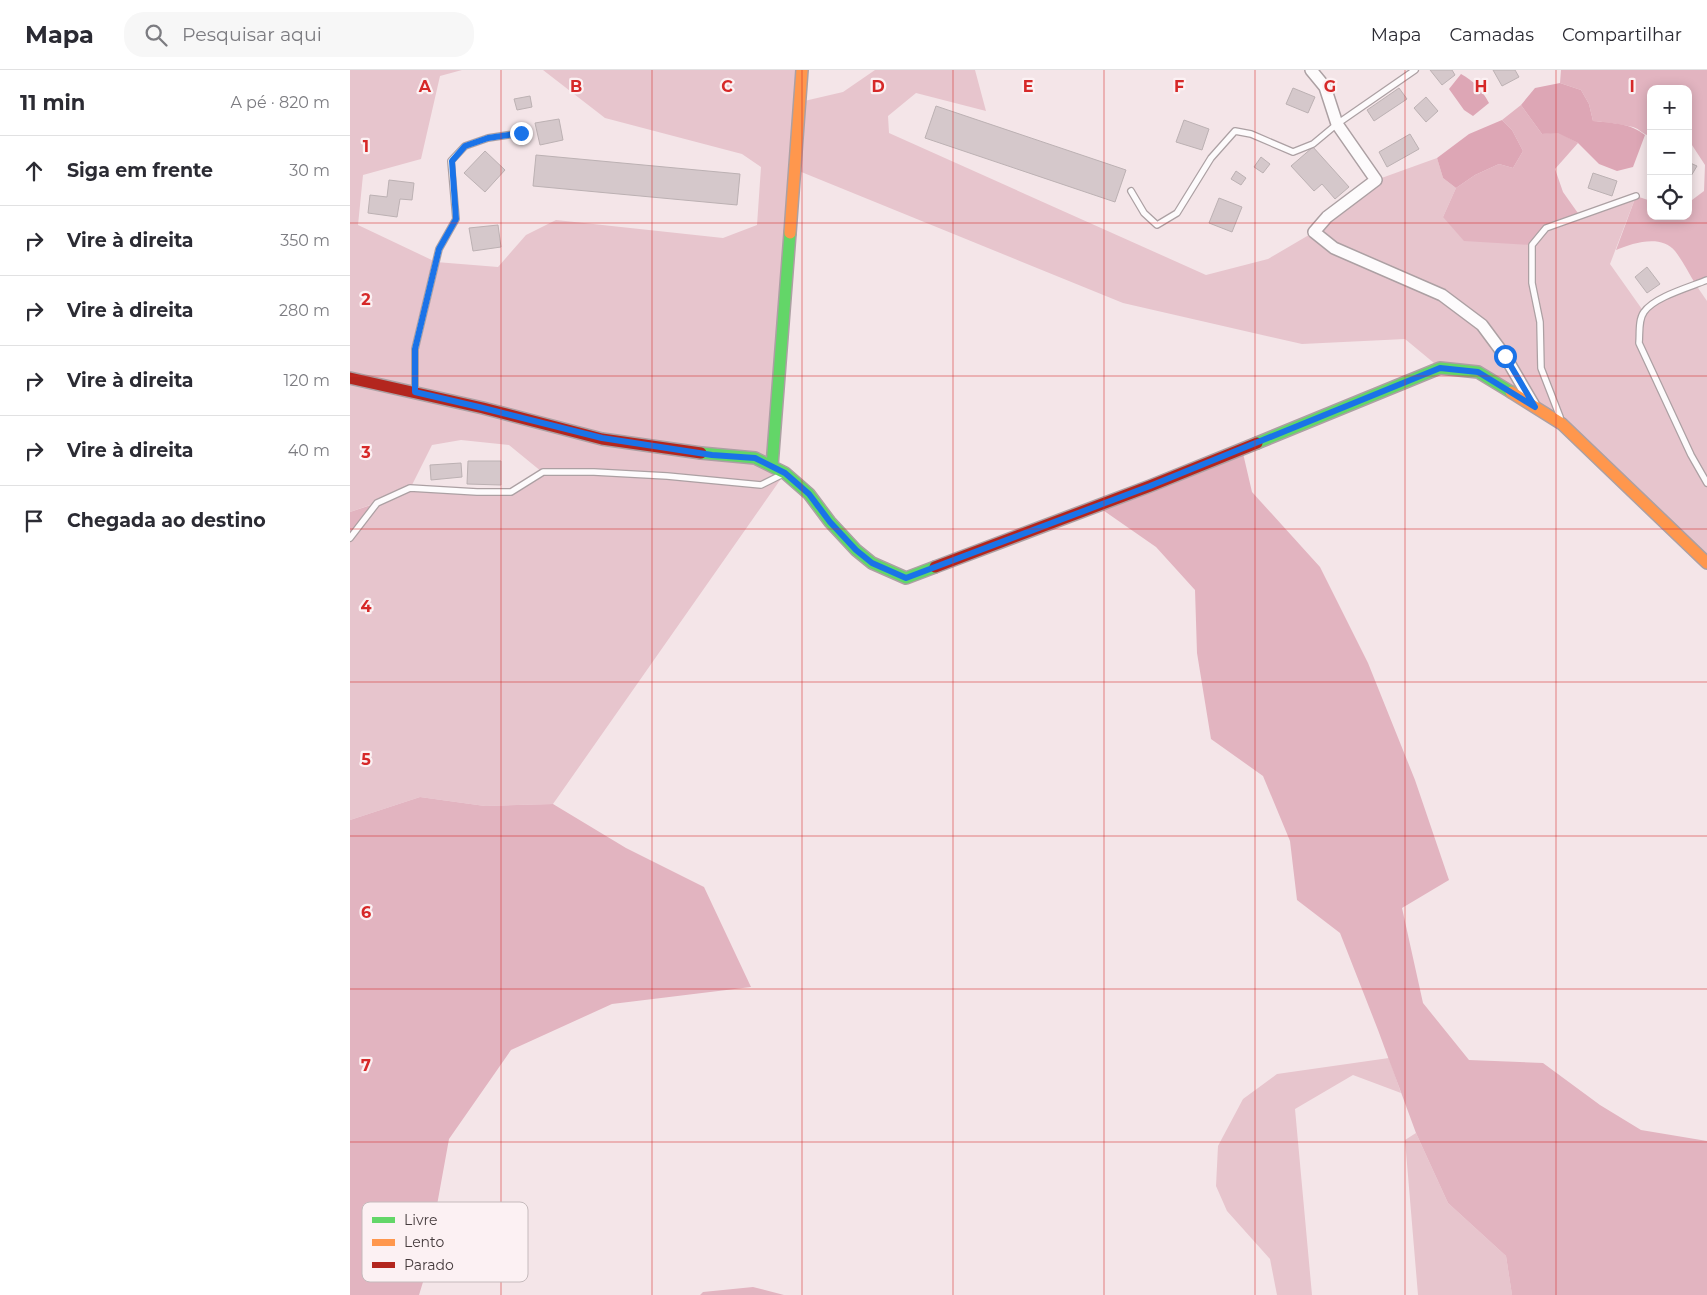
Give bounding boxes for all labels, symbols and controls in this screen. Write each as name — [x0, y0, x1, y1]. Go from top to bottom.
search box — [124, 12, 474, 57]
text: Mapa — [25, 20, 94, 49]
icon: search — [142, 21, 170, 49]
text: Pesquisar aqui — [182, 23, 322, 46]
text: Mapa — [1371, 24, 1421, 46]
text: Camadas — [1449, 24, 1534, 46]
text: Compartilhar — [1562, 24, 1682, 46]
text: A — [418, 77, 432, 96]
text: B — [570, 77, 582, 96]
text: C — [721, 77, 733, 96]
text: D — [871, 77, 885, 96]
text: E — [1023, 77, 1033, 96]
text: F — [1174, 77, 1184, 96]
text: G — [1324, 77, 1336, 96]
text: H — [1475, 77, 1487, 96]
text: I — [1629, 77, 1635, 96]
map controls — [1647, 85, 1692, 220]
button: + — [1647, 85, 1692, 130]
text: 11 min — [20, 90, 85, 115]
text: A pé · 820 m — [230, 93, 330, 112]
route end — [510, 122, 533, 145]
button: − — [1647, 130, 1692, 175]
text: 1 — [363, 137, 369, 156]
icon: ahead — [20, 157, 48, 185]
text: Siga em frente — [67, 159, 213, 182]
text: 30 m — [289, 161, 330, 180]
button: locate — [1647, 175, 1692, 220]
icon: right — [20, 227, 48, 255]
text: Vire à direita — [67, 229, 194, 252]
text: 350 m — [280, 231, 330, 250]
text: 2 — [361, 290, 371, 309]
icon: right — [20, 297, 48, 325]
text: Vire à direita — [67, 299, 194, 322]
text: 280 m — [279, 301, 330, 320]
route start — [1494, 345, 1517, 368]
icon: right — [20, 367, 48, 395]
text: Vire à direita — [67, 369, 194, 392]
text: 120 m — [283, 371, 330, 390]
icon: right — [20, 437, 48, 465]
text: Vire à direita — [67, 439, 194, 462]
text: 40 m — [288, 441, 330, 460]
text: 3 — [360, 443, 371, 462]
icon: arrive — [20, 507, 48, 535]
text: Chegada ao destino — [67, 509, 266, 532]
text: 4 — [360, 597, 372, 616]
text: 5 — [361, 750, 371, 769]
text: 6 — [361, 903, 371, 922]
text: 7 — [361, 1056, 371, 1075]
legend — [362, 1202, 528, 1282]
text: Livre — [404, 1211, 438, 1229]
text: Lento — [404, 1233, 444, 1251]
text: Parado — [404, 1256, 454, 1274]

